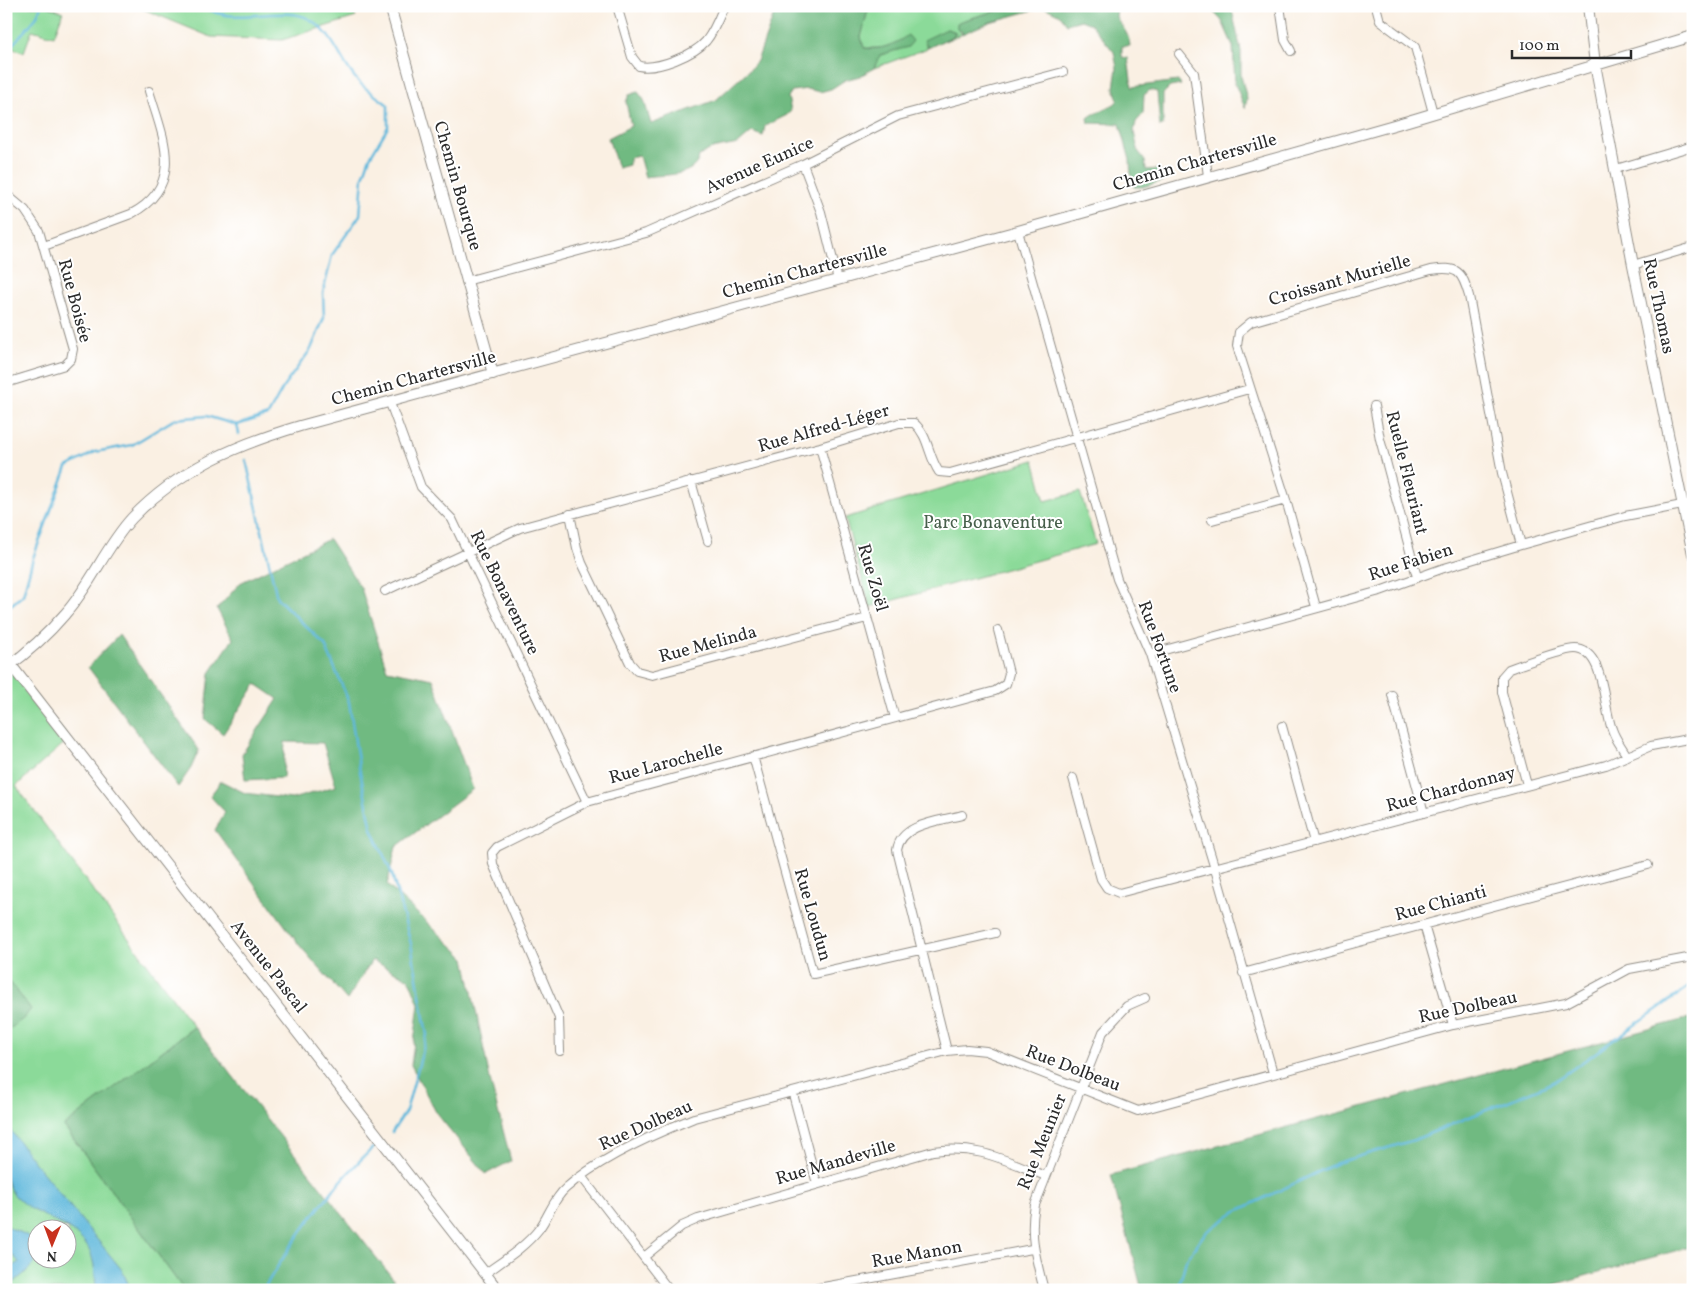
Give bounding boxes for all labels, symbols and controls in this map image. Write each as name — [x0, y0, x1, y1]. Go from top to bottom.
scale bar — [1512, 28, 1630, 60]
text: 100 m — [1519, 36, 1559, 57]
street label: Chemin Bourque — [427, 118, 487, 254]
street label: Chemin Chartersville — [1110, 128, 1280, 198]
street label: Avenue Eunice — [702, 131, 818, 201]
street label: Chemin Chartersville — [720, 238, 890, 306]
street label: Croissant Murielle — [1266, 249, 1414, 313]
street label: Rue Boisée — [51, 256, 97, 346]
street label: Rue Thomas — [1636, 256, 1680, 356]
street label: Chemin Chartersville — [329, 345, 499, 413]
street label: Rue Alfred-Léger — [755, 398, 893, 460]
street label: Ruelle Fleuriant — [1379, 408, 1433, 538]
park label: Parc Bonaventure — [923, 511, 1063, 536]
street label: Rue Bonaventure — [463, 527, 545, 659]
street label: Rue Fabien — [1366, 538, 1457, 588]
street label: Rue Zoël — [850, 541, 894, 615]
street label: Rue Fortune — [1131, 597, 1187, 697]
street label: Rue Melinda — [656, 620, 760, 670]
street label: Rue Larochelle — [606, 737, 726, 791]
street label: Rue Chardonnay — [1384, 761, 1519, 819]
street label: Rue Loudun — [787, 866, 837, 965]
street label: Rue Chianti — [1392, 880, 1490, 928]
street label: Avenue Pascal — [224, 915, 312, 1019]
street label: Rue Dolbeau — [1416, 985, 1520, 1031]
street label: Rue Dolbeau — [1022, 1039, 1124, 1099]
street label: Rue Meunier — [1012, 1090, 1074, 1194]
street label: Rue Dolbeau — [595, 1094, 697, 1158]
street label: Rue Mandeville — [773, 1134, 899, 1192]
north arrow — [28, 1218, 78, 1268]
street label: Rue Manon — [870, 1235, 964, 1275]
text: N — [47, 1246, 57, 1265]

